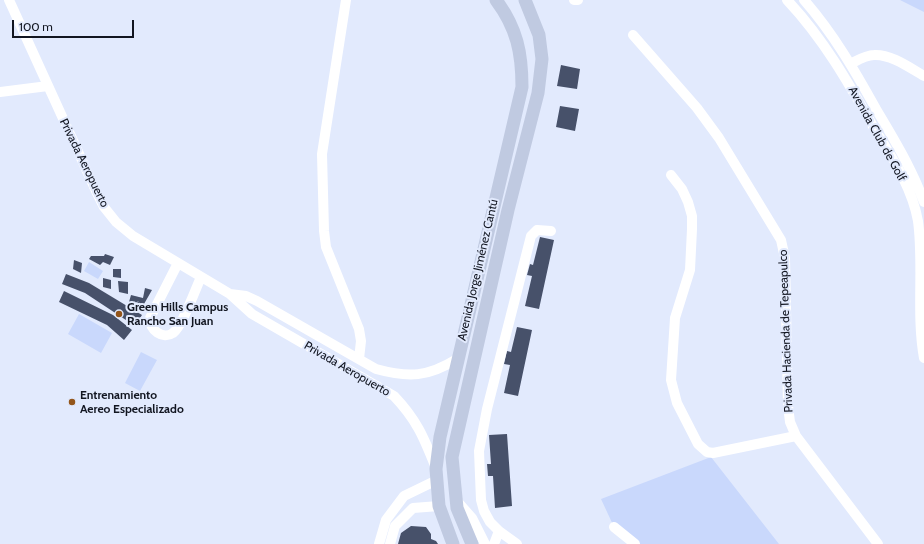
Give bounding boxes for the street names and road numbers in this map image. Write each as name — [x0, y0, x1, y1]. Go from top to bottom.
street label: Avenida Club de Golf — [845, 84, 909, 184]
street label: Privada Aeropuerto — [56, 116, 112, 210]
street label: Avenida Jorge Jiménez Cantú — [455, 198, 501, 342]
street label: Privada Hacienda de Tepeapulco — [776, 249, 796, 413]
street label: Privada Aeropuerto — [301, 339, 393, 399]

